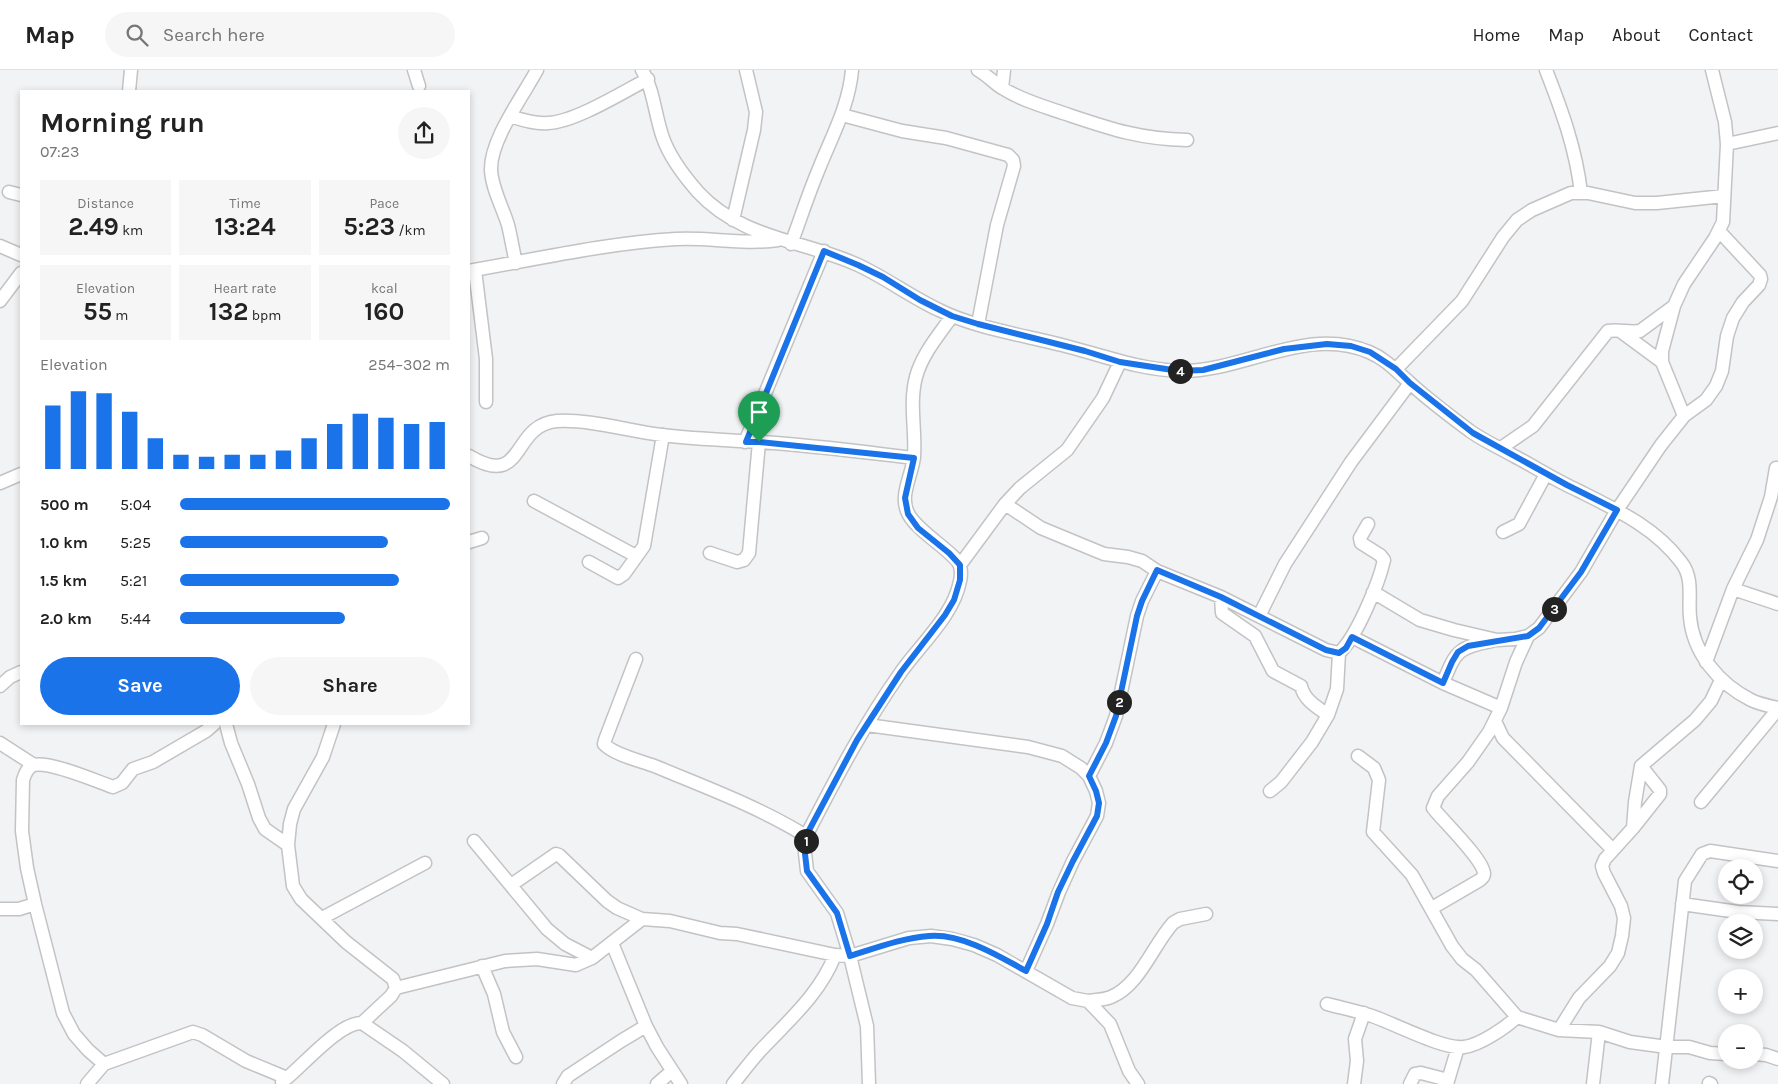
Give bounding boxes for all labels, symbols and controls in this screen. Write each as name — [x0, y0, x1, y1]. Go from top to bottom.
search box — [105, 12, 455, 57]
text: Map — [25, 21, 75, 49]
icon: search — [123, 21, 151, 49]
text: Search here — [163, 24, 265, 46]
text: Home — [1472, 24, 1520, 46]
text: Map — [1548, 24, 1584, 46]
text: About — [1612, 24, 1661, 46]
text: Contact — [1689, 24, 1753, 46]
text: Morning run — [40, 106, 205, 139]
button: share — [398, 107, 450, 159]
text: 07:23 — [40, 142, 79, 161]
text: Distance — [77, 195, 134, 212]
text: Time — [229, 195, 261, 212]
text: Pace — [369, 195, 399, 212]
text: 2.49 — [68, 212, 119, 241]
text: 13:24 — [214, 212, 276, 241]
text: 5:23 — [343, 212, 395, 241]
text: km — [119, 222, 143, 239]
text: /km — [395, 222, 425, 239]
text: Elevation — [76, 280, 135, 297]
text: Heart rate — [213, 280, 277, 297]
text: kcal — [371, 280, 398, 297]
text: 55 — [83, 297, 112, 326]
text: 132 — [209, 297, 248, 326]
text: 160 — [364, 297, 404, 326]
text: m — [112, 307, 128, 324]
text: bpm — [248, 307, 281, 324]
text: Elevation — [40, 355, 108, 374]
text: 254–302 m — [368, 355, 450, 374]
pin: 4 — [1168, 358, 1192, 384]
text: 4 — [1176, 363, 1185, 380]
pin — [738, 391, 780, 442]
icon: arrive — [745, 398, 773, 426]
text: 500 m — [40, 495, 89, 514]
text: 5:04 — [120, 495, 151, 514]
text: 1.0 km — [40, 533, 88, 552]
text: 5:25 — [120, 533, 151, 552]
text: 1.5 km — [40, 571, 87, 590]
text: 5:21 — [120, 571, 147, 590]
pin: 3 — [1542, 596, 1566, 622]
text: 3 — [1550, 601, 1559, 618]
text: 2.0 km — [40, 609, 92, 628]
text: 5:44 — [120, 609, 151, 628]
button: Save — [40, 657, 240, 715]
button: Share — [250, 657, 450, 715]
pin: 2 — [1106, 690, 1132, 714]
text: 2 — [1115, 694, 1124, 711]
pin: 1 — [794, 828, 818, 854]
text: 1 — [804, 833, 809, 850]
map controls — [1718, 859, 1763, 1069]
button: locate — [1718, 859, 1763, 904]
button: layers — [1718, 914, 1763, 959]
button: + — [1718, 969, 1763, 1014]
button: − — [1718, 1024, 1763, 1069]

